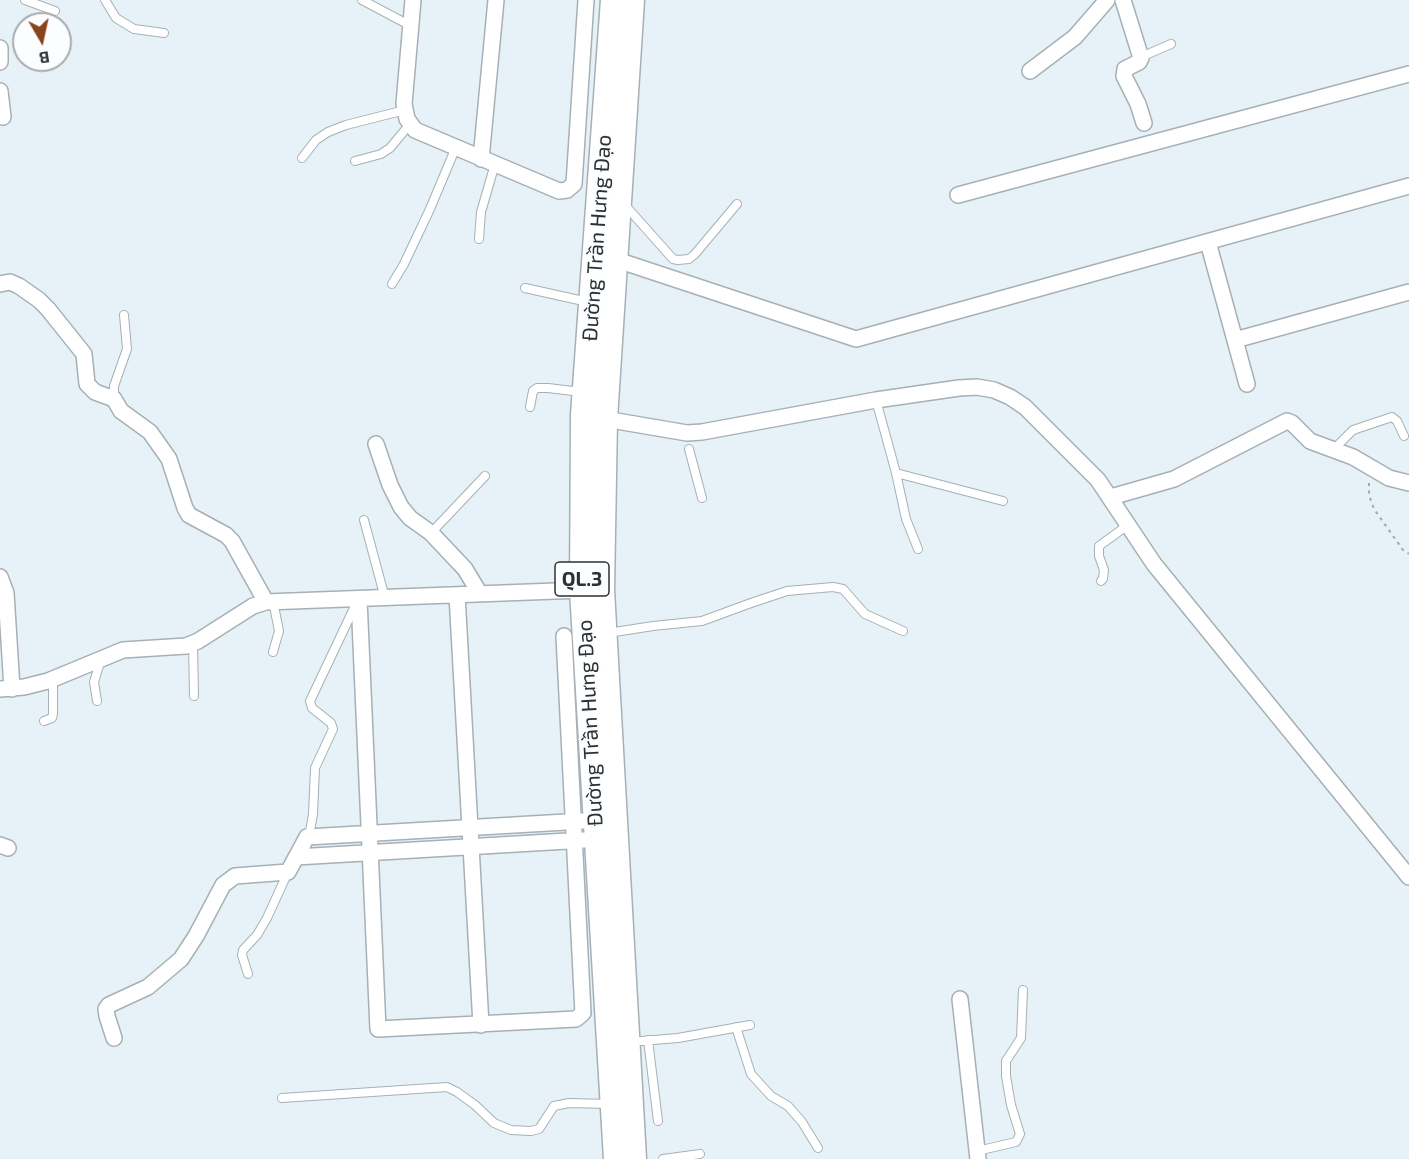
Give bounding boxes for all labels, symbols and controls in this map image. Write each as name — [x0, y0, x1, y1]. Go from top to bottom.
north arrow — [12, 12, 72, 72]
text: B — [38, 48, 51, 68]
street label: Đường Trần Hưng Đạo — [577, 134, 617, 342]
road number: QL.3 — [555, 562, 609, 596]
street label: Đường Trần Hưng Đạo — [572, 619, 608, 827]

